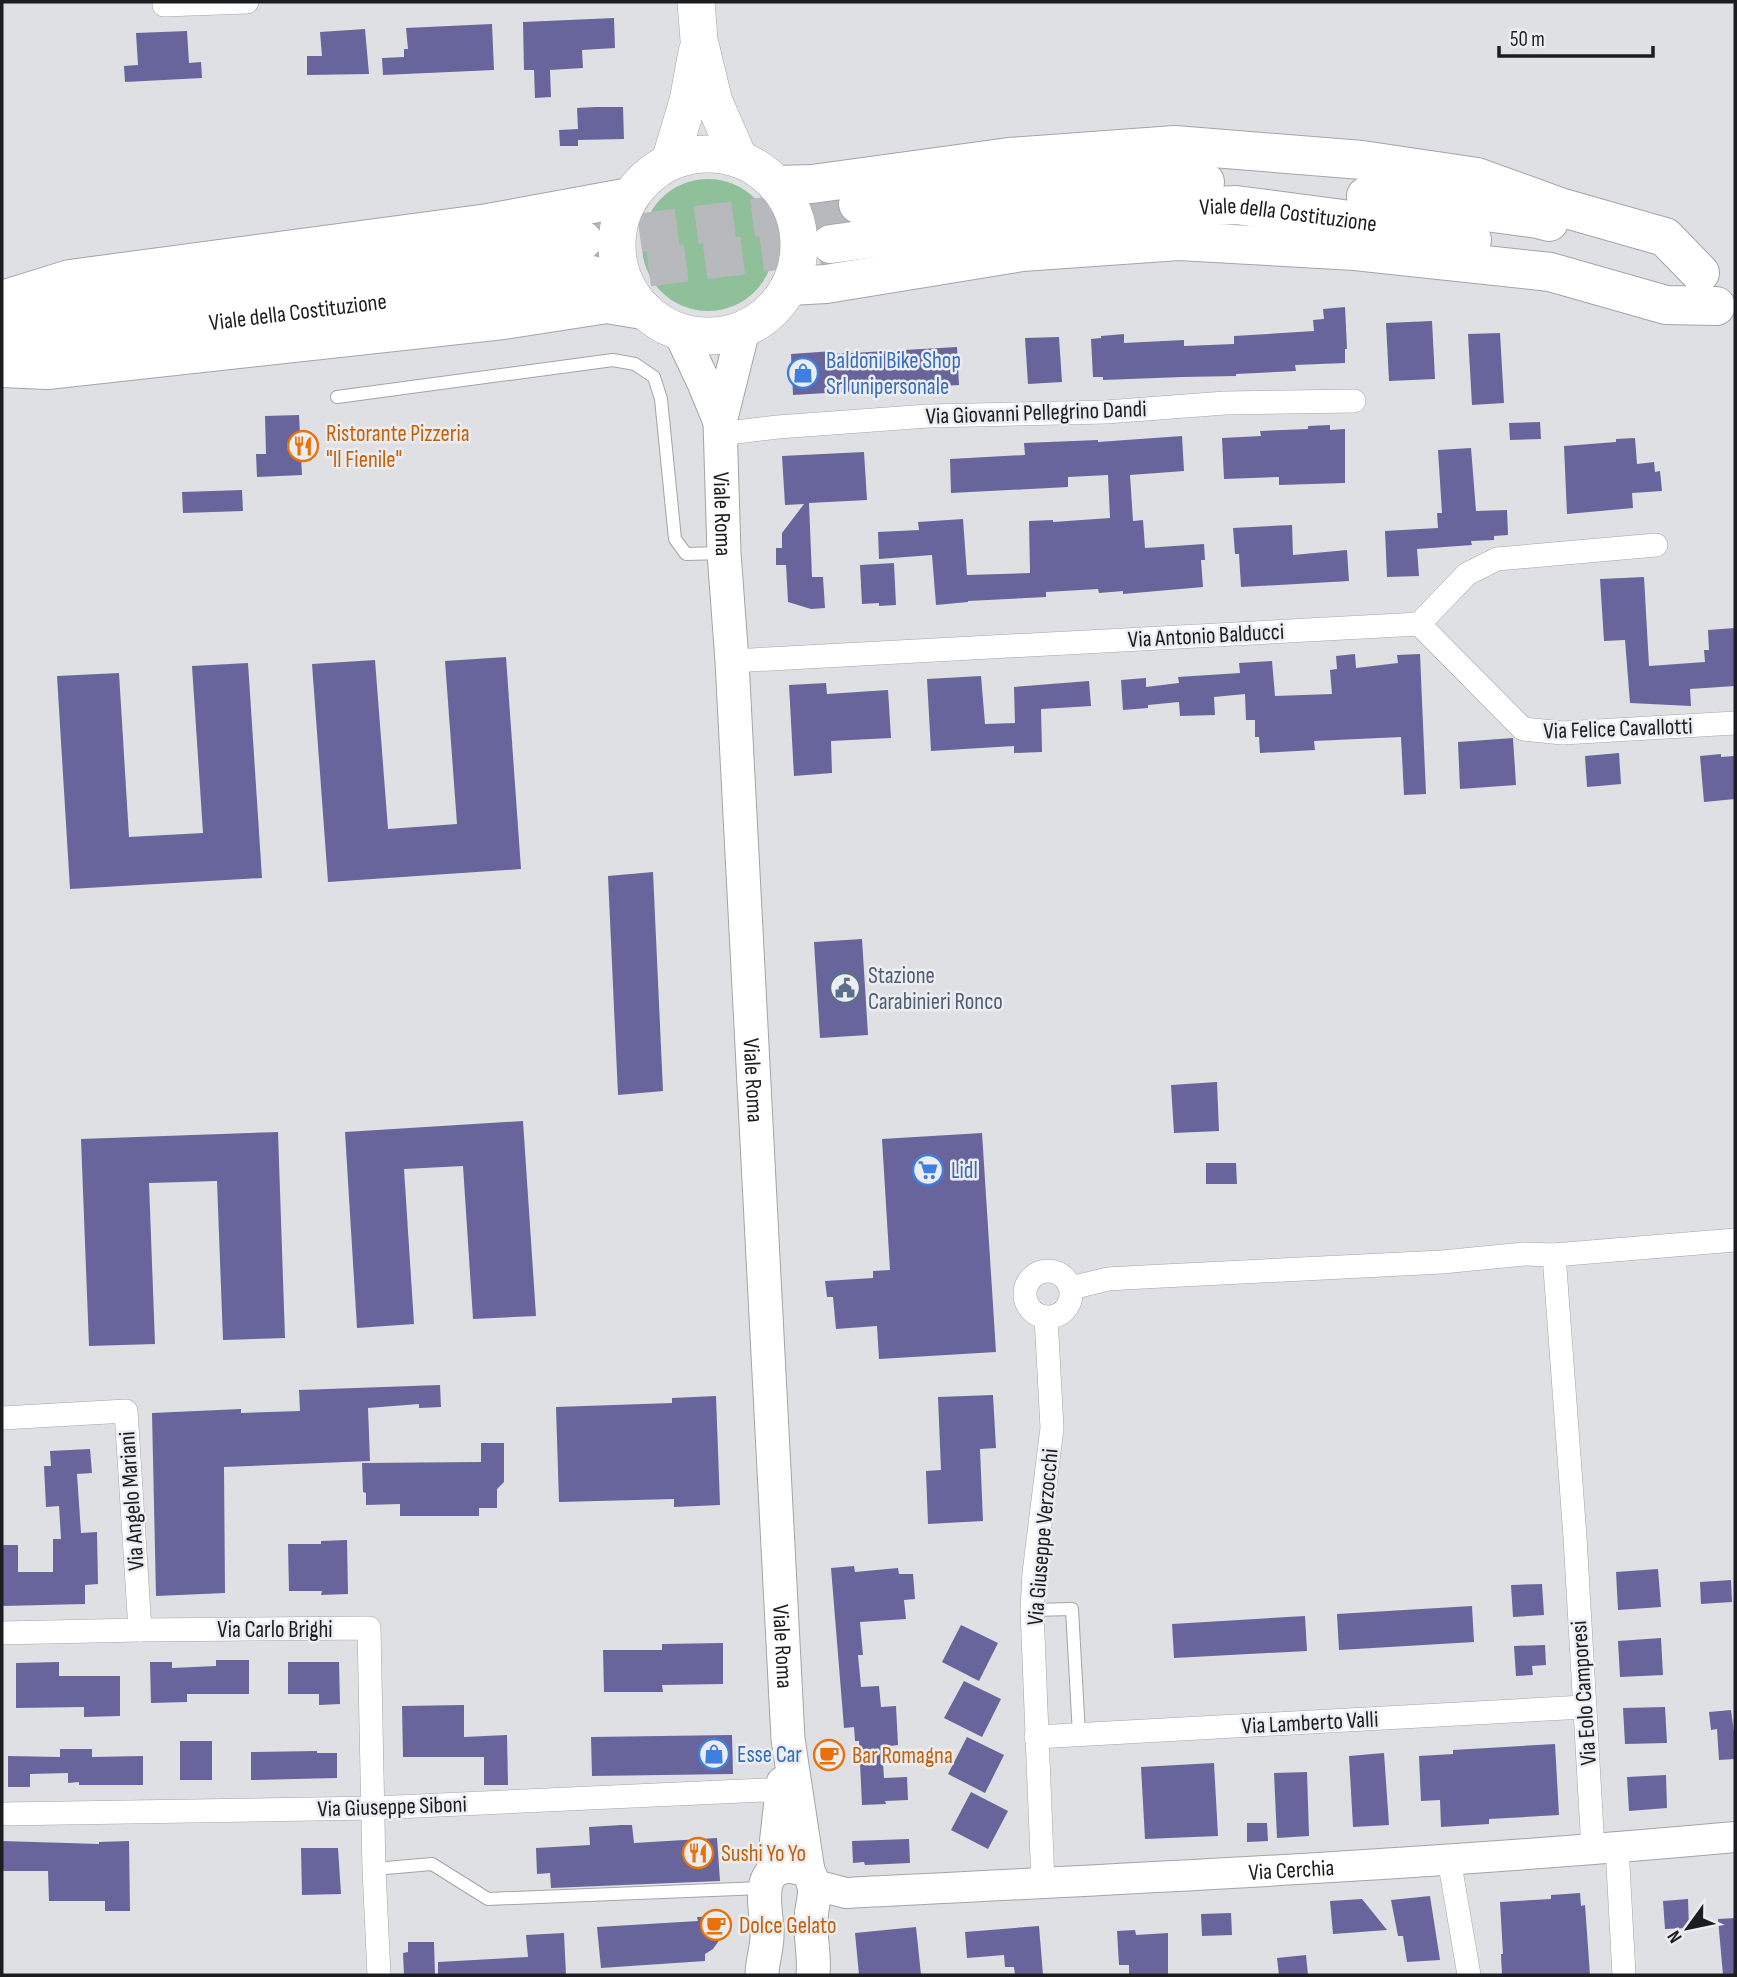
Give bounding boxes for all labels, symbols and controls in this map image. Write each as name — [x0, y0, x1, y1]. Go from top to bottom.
scale bar — [1499, 14, 1653, 58]
text: 50 m — [1510, 27, 1545, 52]
street label: Viale della Costituzione — [1199, 192, 1378, 238]
street label: Viale della Costituzione — [208, 288, 388, 337]
place label: Baldoni Bike Shop Srl unipersonale — [826, 347, 961, 401]
shop icon: Baldoni Bike Shop Srl unipersonale — [786, 356, 820, 390]
street label: Via Giovanni Pellegrino Dandi — [925, 395, 1147, 431]
place label: Ristorante Pizzeria "Il Fienile" — [326, 420, 470, 474]
restaurant icon: Ristorante Pizzeria "Il Fienile" — [286, 429, 320, 463]
street label: Viale Roma — [707, 472, 737, 557]
street label: Via Antonio Balducci — [1127, 618, 1285, 654]
street label: Via Felice Cavallotti — [1543, 712, 1693, 746]
place label: Stazione Carabinieri Ronco — [868, 962, 1003, 1016]
public building icon: Stazione Carabinieri Ronco — [828, 971, 862, 1005]
street label: Viale Roma — [737, 1038, 769, 1123]
supermarket icon: Lidl — [911, 1153, 945, 1187]
place label: Lidl — [951, 1157, 978, 1185]
street label: Via Angelo Mariani — [113, 1430, 151, 1571]
street label: Via Giuseppe Verzocchi — [1021, 1447, 1065, 1627]
street label: Viale Roma — [766, 1604, 798, 1689]
street label: Via Carlo Brighi — [217, 1616, 333, 1644]
street label: Via Eolo Camporesi — [1565, 1620, 1603, 1766]
street label: Via Lamberto Valli — [1241, 1705, 1379, 1741]
shop icon: Esse Car — [697, 1737, 731, 1771]
cafe icon: Bar Romagna — [812, 1738, 846, 1772]
place label: Esse Car — [737, 1741, 802, 1769]
place label: Bar Romagna — [852, 1742, 953, 1770]
street label: Via Giuseppe Siboni — [317, 1790, 467, 1824]
restaurant icon: Sushi Yo Yo — [681, 1836, 715, 1870]
place label: Sushi Yo Yo — [721, 1840, 806, 1868]
street label: Via Cerchia — [1248, 1854, 1335, 1887]
north arrow — [1653, 1893, 1723, 1963]
cafe icon: Dolce Gelato — [699, 1908, 733, 1942]
place label: Dolce Gelato — [739, 1912, 836, 1940]
text: N — [1663, 1926, 1687, 1947]

